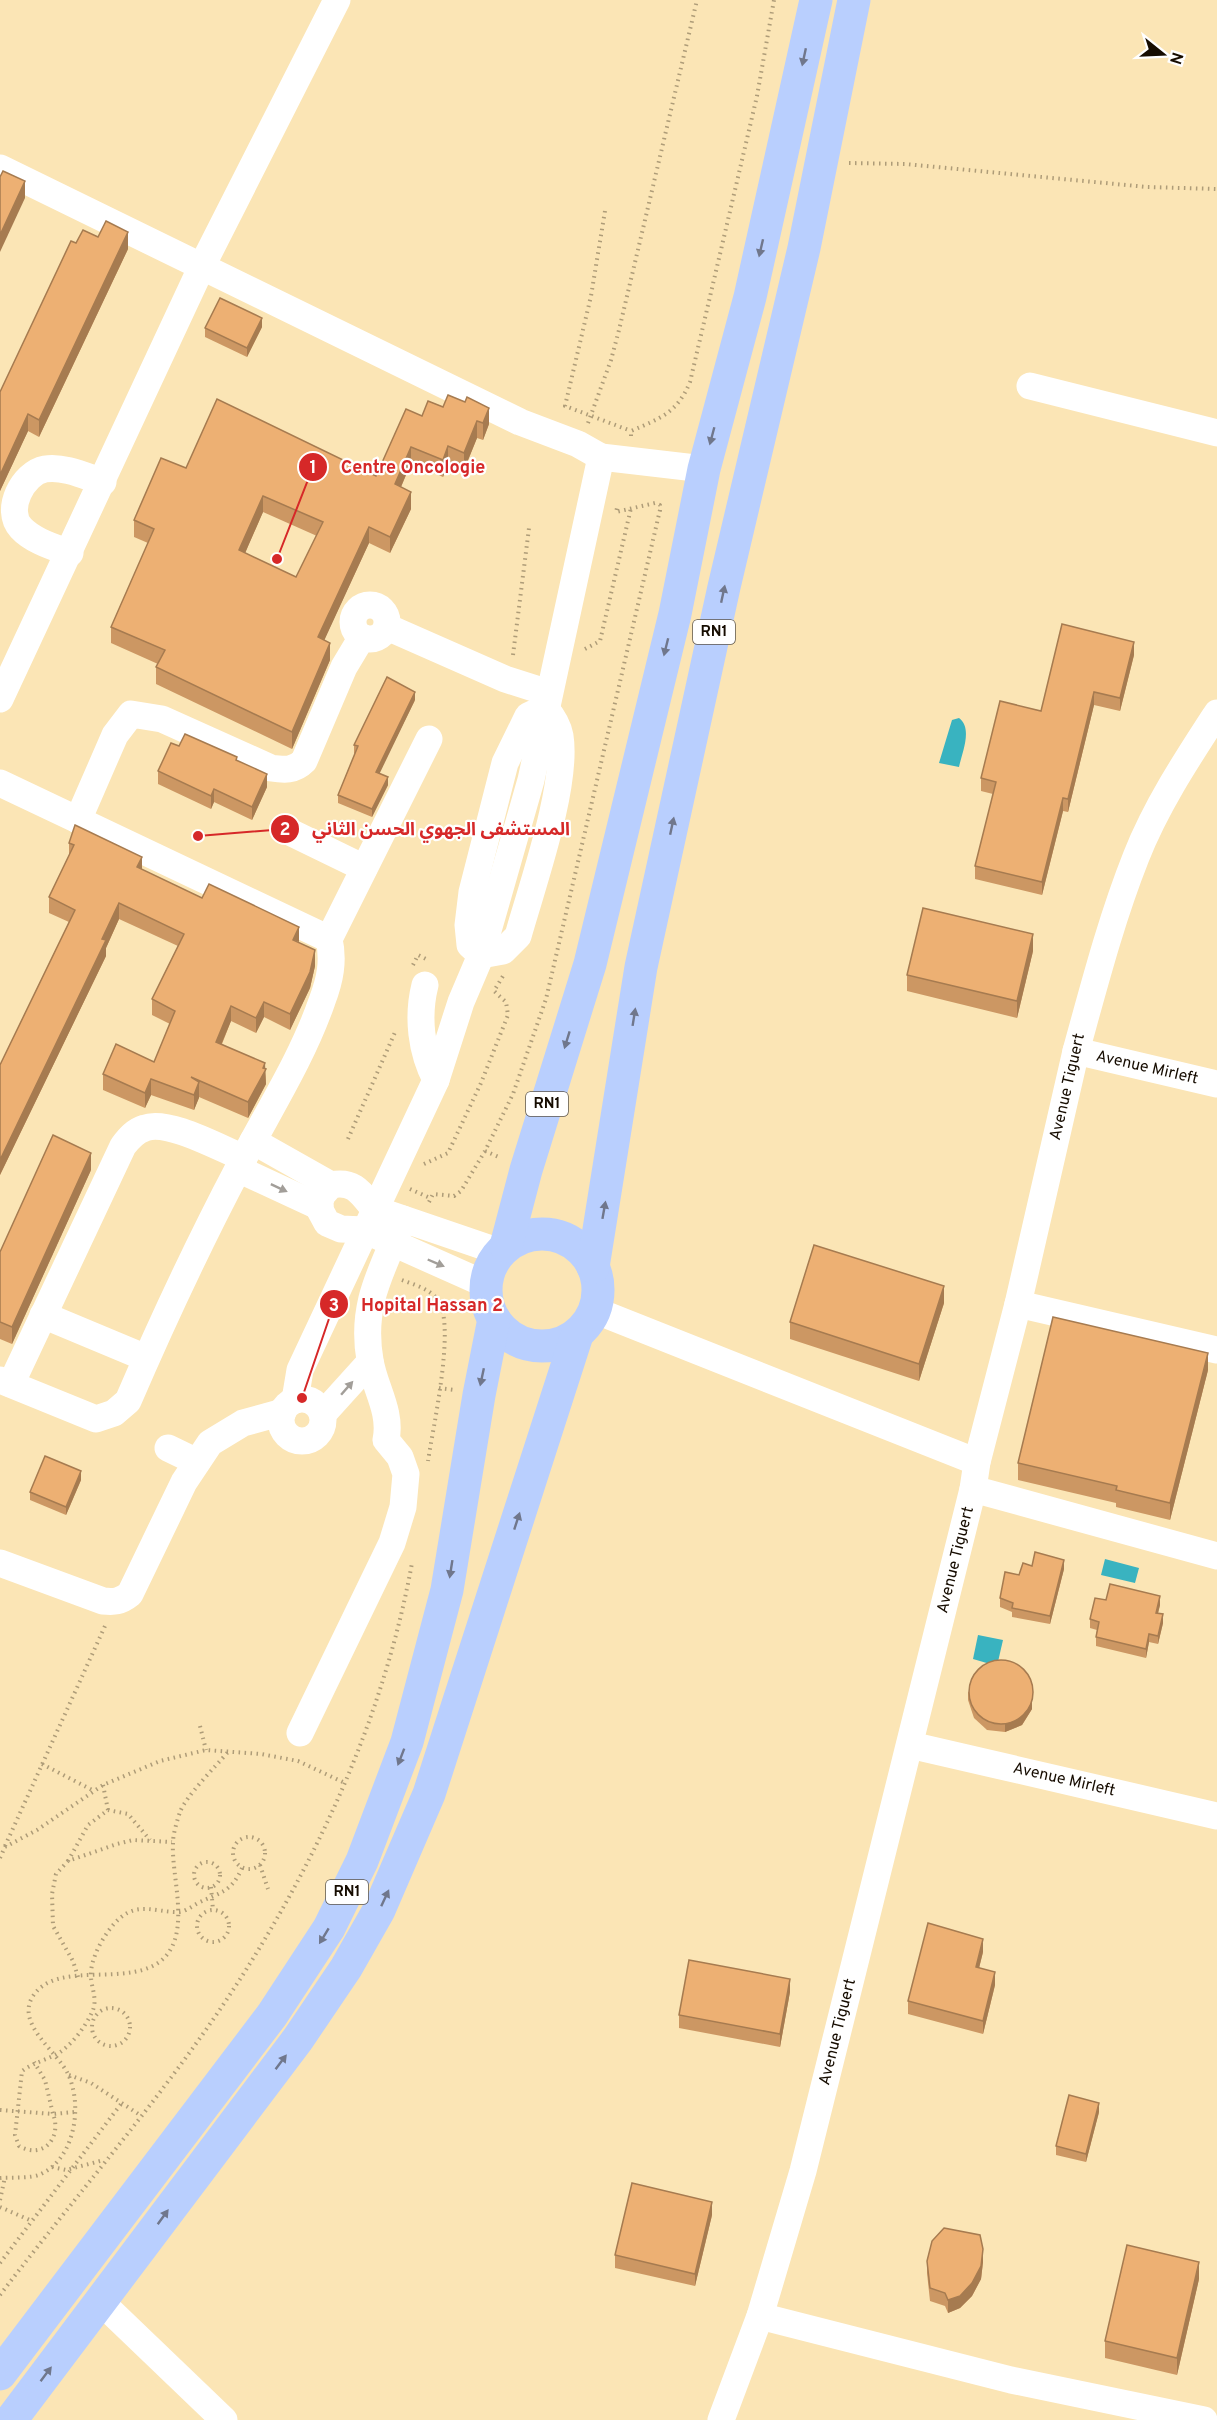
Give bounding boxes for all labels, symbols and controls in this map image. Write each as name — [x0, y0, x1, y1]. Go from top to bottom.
north arrow — [1133, 24, 1193, 84]
one-way arrow — [799, 48, 808, 67]
text: N — [1164, 49, 1187, 67]
one-way arrow — [756, 238, 766, 257]
one-way arrow — [707, 427, 717, 445]
callout: Centre Oncologie — [298, 449, 497, 485]
text: 1 — [309, 457, 317, 480]
text: Centre Oncologie — [341, 457, 485, 480]
one-way arrow — [718, 585, 728, 603]
road number: RN1 — [693, 620, 735, 644]
one-way arrow — [661, 638, 671, 656]
callout: المستشفى الجهوي الحسن الثاني — [270, 811, 582, 847]
one-way arrow — [668, 816, 677, 835]
text: 2 — [279, 819, 291, 842]
text: المستشفى الجهوي الحسن الثاني — [312, 819, 570, 843]
one-way arrow — [629, 1007, 638, 1026]
one-way arrow — [562, 1031, 571, 1049]
street label: Avenue Tiguert — [1046, 1032, 1090, 1142]
street label: Avenue Mirleft — [1094, 1047, 1200, 1089]
road number: RN1 — [526, 1092, 568, 1116]
one-way arrow — [271, 1183, 288, 1192]
one-way arrow — [600, 1200, 609, 1219]
one-way arrow — [427, 1259, 445, 1268]
callout: Hopital Hassan 2 — [319, 1286, 515, 1322]
text: 3 — [329, 1295, 339, 1318]
text: Hopital Hassan 2 — [361, 1295, 503, 1318]
one-way arrow — [477, 1367, 487, 1386]
one-way arrow — [340, 1380, 353, 1396]
street label: Avenue Tiguert — [933, 1505, 979, 1615]
one-way arrow — [512, 1512, 522, 1530]
one-way arrow — [446, 1560, 455, 1579]
one-way arrow — [396, 1749, 406, 1767]
street label: Avenue Mirleft — [1011, 1759, 1117, 1801]
road number: RN1 — [326, 1880, 368, 1904]
one-way arrow — [381, 1889, 390, 1906]
one-way arrow — [319, 1928, 330, 1944]
street label: Avenue Tiguert — [815, 1977, 861, 2087]
one-way arrow — [275, 2055, 287, 2071]
one-way arrow — [157, 2210, 169, 2226]
one-way arrow — [40, 2366, 52, 2381]

